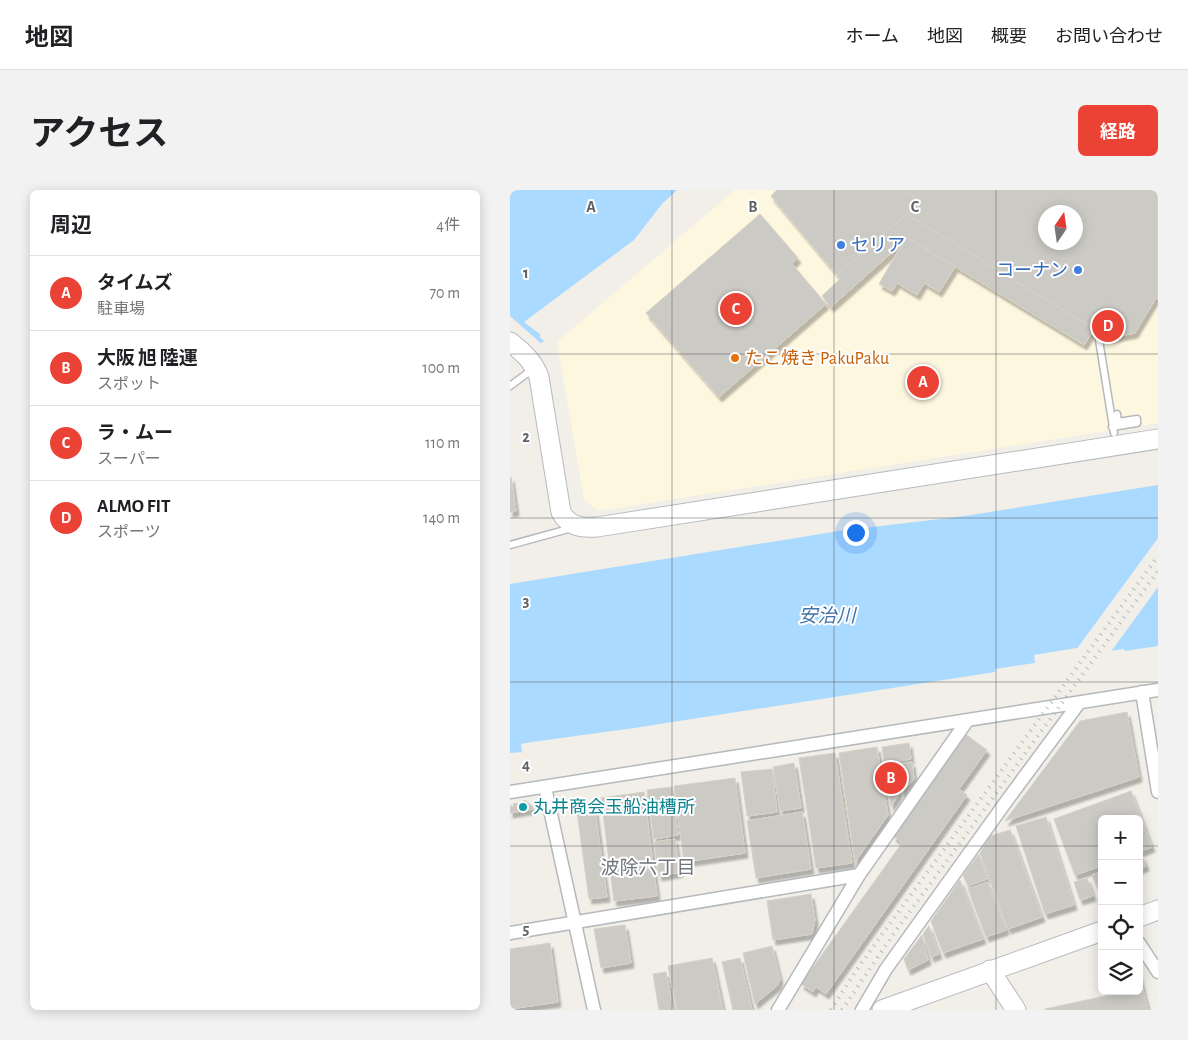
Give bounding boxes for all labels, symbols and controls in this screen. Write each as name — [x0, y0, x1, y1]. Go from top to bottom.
text: 地図 — [25, 26, 73, 50]
text: ホーム — [846, 28, 899, 46]
text: 地図 — [927, 28, 963, 46]
text: 概要 — [991, 28, 1027, 46]
text: お問い合わせ — [1055, 28, 1163, 46]
button: 経路 — [1078, 105, 1158, 156]
text: アクセス — [30, 117, 168, 152]
text: A — [586, 199, 596, 215]
text: B — [748, 199, 758, 215]
text: C — [911, 199, 920, 215]
north arrow — [1038, 205, 1083, 250]
text: 周辺 — [50, 215, 92, 236]
text: 4件 — [436, 217, 460, 233]
place label: セリア — [851, 237, 905, 255]
marker: セリア — [835, 239, 847, 251]
place label: コーナン — [996, 262, 1068, 280]
marker: コーナン — [1072, 264, 1084, 276]
text: 1 — [523, 265, 529, 281]
text: タイムズ — [97, 274, 173, 293]
text: A — [61, 285, 71, 301]
text: 70 m — [429, 285, 460, 301]
pin: C — [720, 290, 752, 328]
text: 駐車場 — [97, 301, 145, 317]
pin: D — [1092, 307, 1124, 345]
text: 大阪 旭 陸運 — [97, 349, 198, 368]
place label: たこ焼き PakuPaku — [745, 349, 889, 368]
marker: たこ焼き PakuPaku — [729, 352, 741, 364]
text: B — [61, 360, 71, 376]
text: 100 m — [422, 360, 460, 376]
pin: A — [907, 363, 939, 401]
text: スポット — [97, 376, 161, 392]
text: ラ・ムー — [97, 424, 173, 443]
text: 2 — [522, 429, 530, 445]
text: C — [62, 435, 70, 451]
text: 110 m — [425, 435, 460, 451]
text: スーパー — [97, 451, 161, 467]
text: ALMO FIT — [97, 497, 171, 516]
text: D — [61, 510, 71, 526]
text: 140 m — [423, 510, 460, 526]
your location — [843, 520, 869, 546]
text: スポーツ — [97, 524, 161, 540]
text: 3 — [523, 593, 530, 609]
water label: 安治川 — [798, 606, 857, 626]
text: 4 — [522, 757, 530, 773]
pin: B — [875, 759, 907, 797]
place label: 丸井商会玉船油槽所 — [533, 797, 695, 817]
marker: 丸井商会玉船油槽所 — [517, 801, 529, 813]
map controls — [1098, 815, 1143, 995]
button: + — [1098, 815, 1143, 860]
district label: 波除六丁目 — [600, 857, 696, 878]
button: − — [1098, 860, 1143, 905]
button: locate — [1098, 905, 1143, 950]
text: 5 — [523, 921, 530, 937]
button: layers — [1098, 950, 1143, 995]

